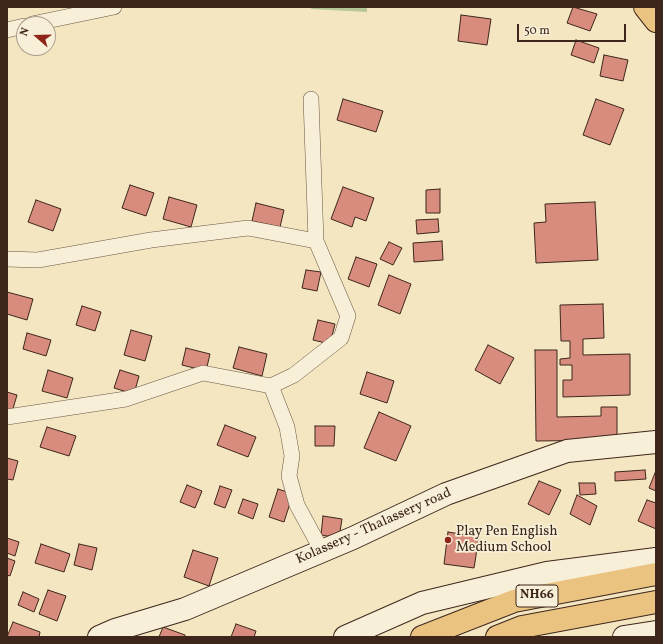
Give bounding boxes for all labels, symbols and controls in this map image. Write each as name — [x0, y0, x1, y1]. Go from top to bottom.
north arrow — [16, 16, 56, 56]
scale bar — [519, 16, 628, 42]
text: 50 m — [524, 23, 550, 39]
text: N — [17, 26, 34, 38]
street label: Kolassery - Thalassery road — [294, 485, 454, 569]
place label: Play Pen English Medium School — [456, 524, 558, 556]
marker: Play Pen English Medium School — [443, 535, 453, 545]
road number: NH66 — [516, 585, 558, 607]

